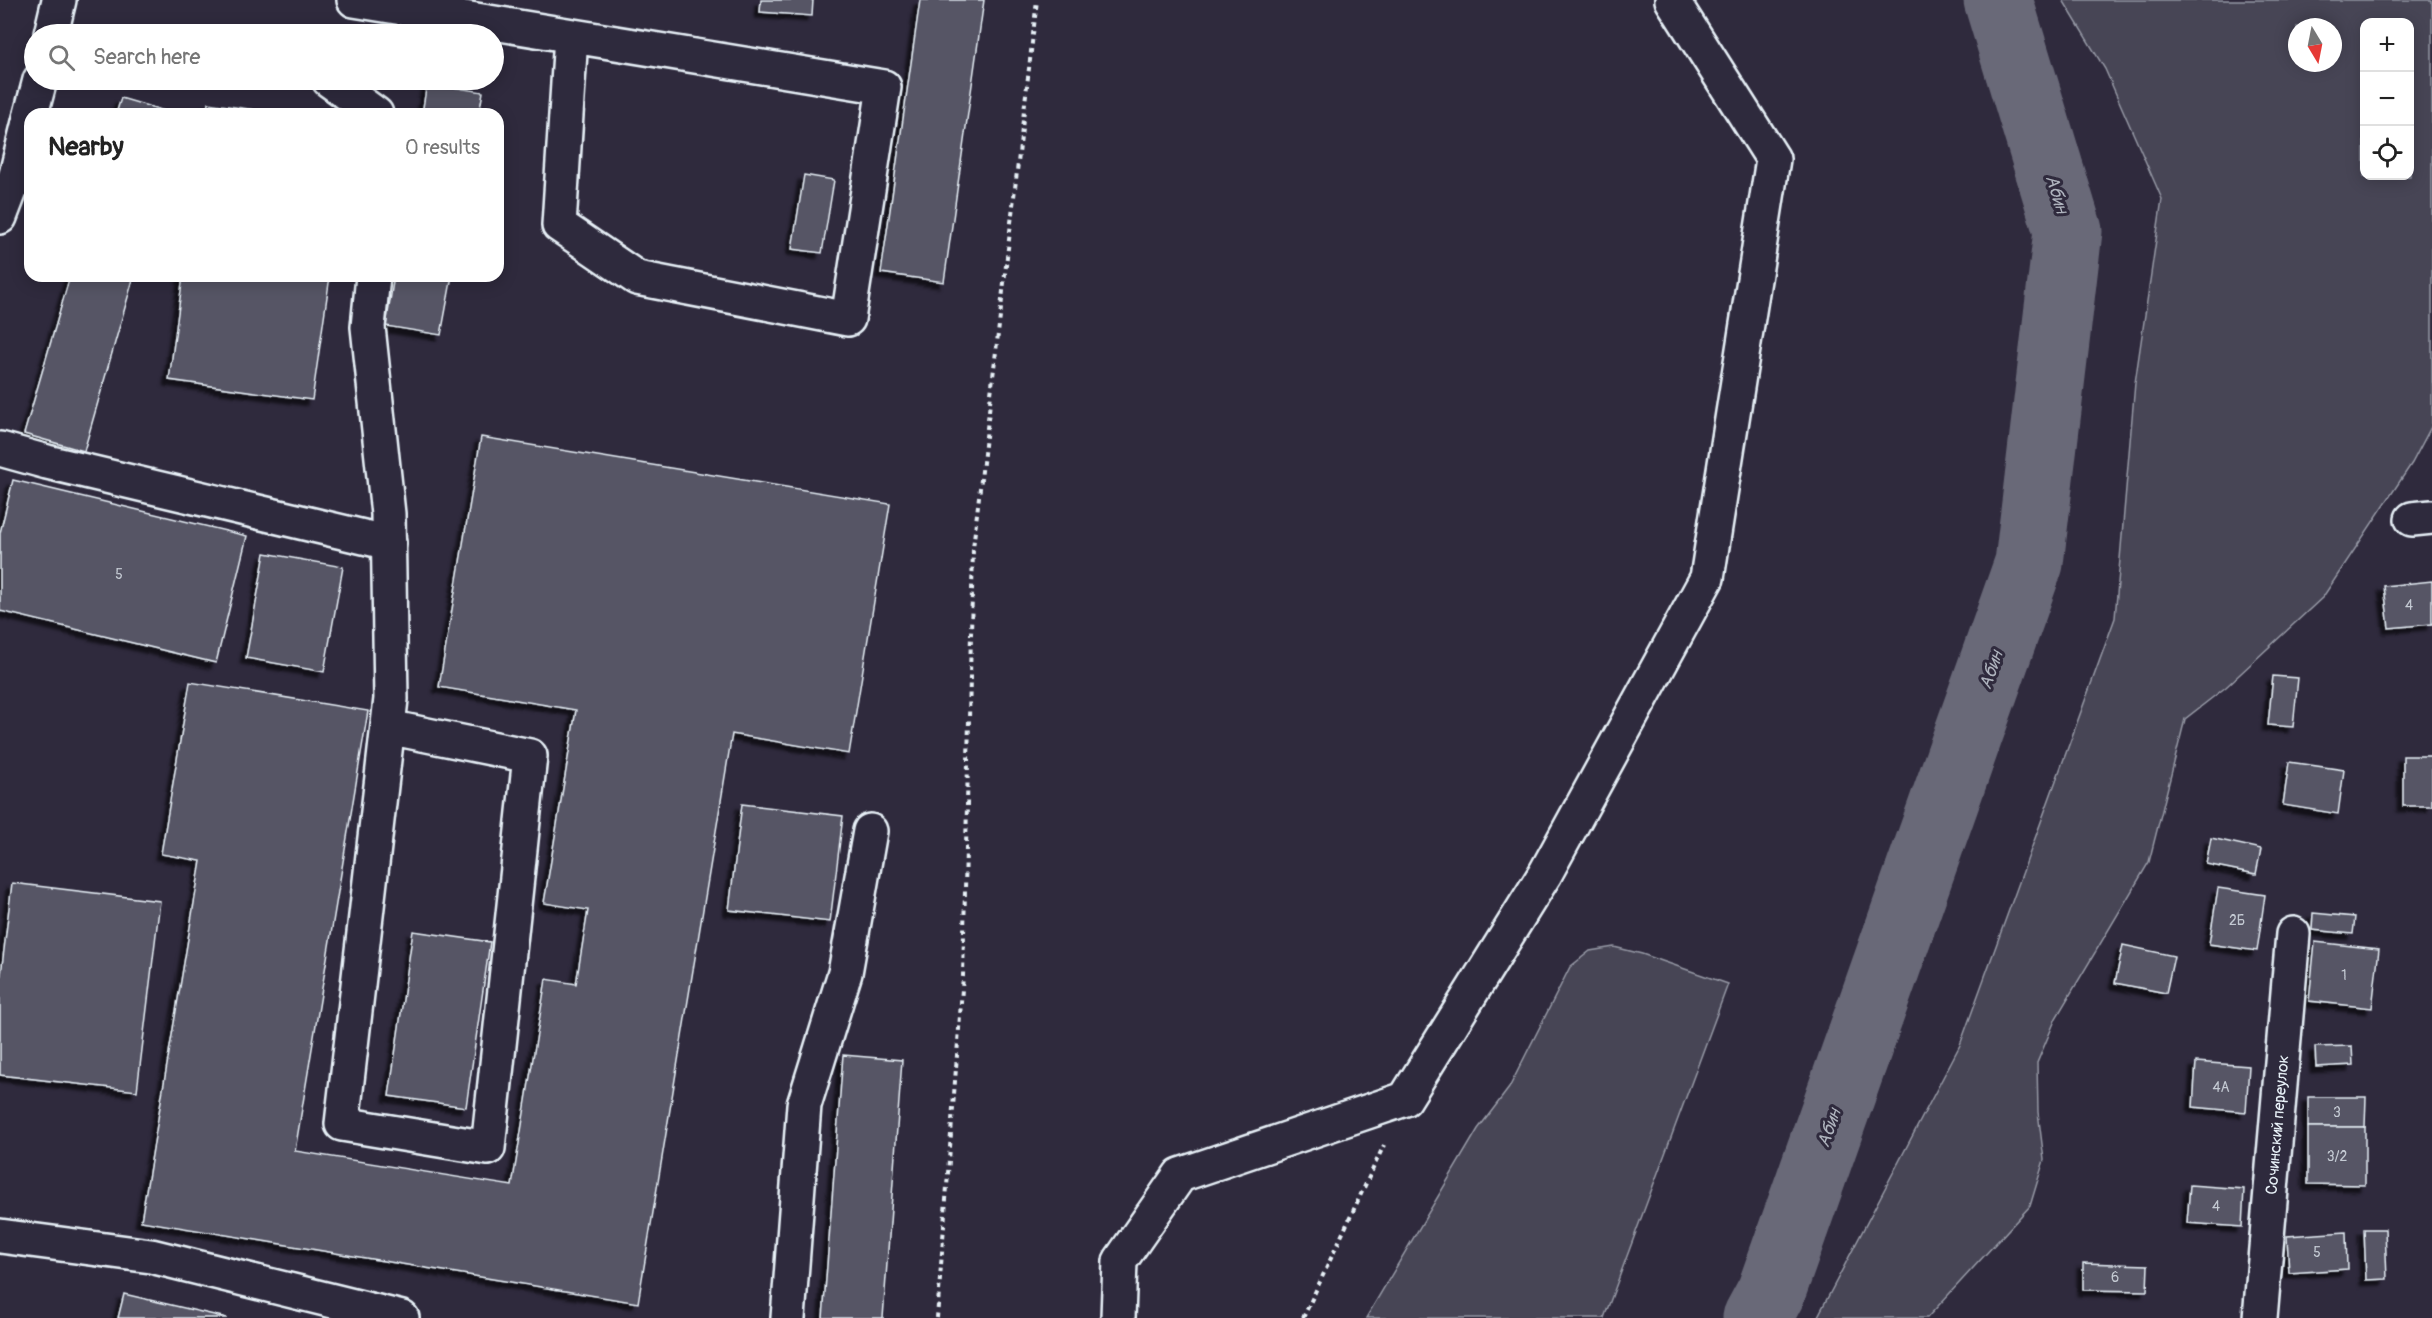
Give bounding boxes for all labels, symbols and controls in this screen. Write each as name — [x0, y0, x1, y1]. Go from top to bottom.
north arrow — [2288, 18, 2342, 72]
map controls — [2360, 18, 2414, 180]
button: + — [2360, 18, 2414, 72]
search box — [24, 24, 504, 90]
icon: search — [45, 41, 78, 74]
text: Search here — [93, 43, 200, 71]
button: − — [2360, 72, 2414, 126]
button: locate — [2360, 126, 2414, 180]
text: Nearby — [48, 131, 124, 163]
text: 0 results — [405, 135, 480, 160]
water label: Абин — [2040, 172, 2074, 218]
house number: 5 — [115, 566, 123, 583]
house number: 4 — [2405, 597, 2413, 614]
water label: Абин — [1974, 646, 2009, 692]
house number: 2Б — [2229, 912, 2245, 929]
house number: 1 — [2341, 967, 2347, 984]
street label: Сочинский переулок — [2262, 1054, 2294, 1195]
house number: 4А — [2212, 1079, 2230, 1096]
water label: Абин — [1812, 1104, 1847, 1150]
house number: 3 — [2333, 1104, 2341, 1121]
house number: 3/2 — [2327, 1148, 2348, 1165]
house number: 4 — [2212, 1198, 2220, 1215]
house number: 5 — [2313, 1244, 2321, 1261]
house number: 6 — [2111, 1269, 2119, 1286]

